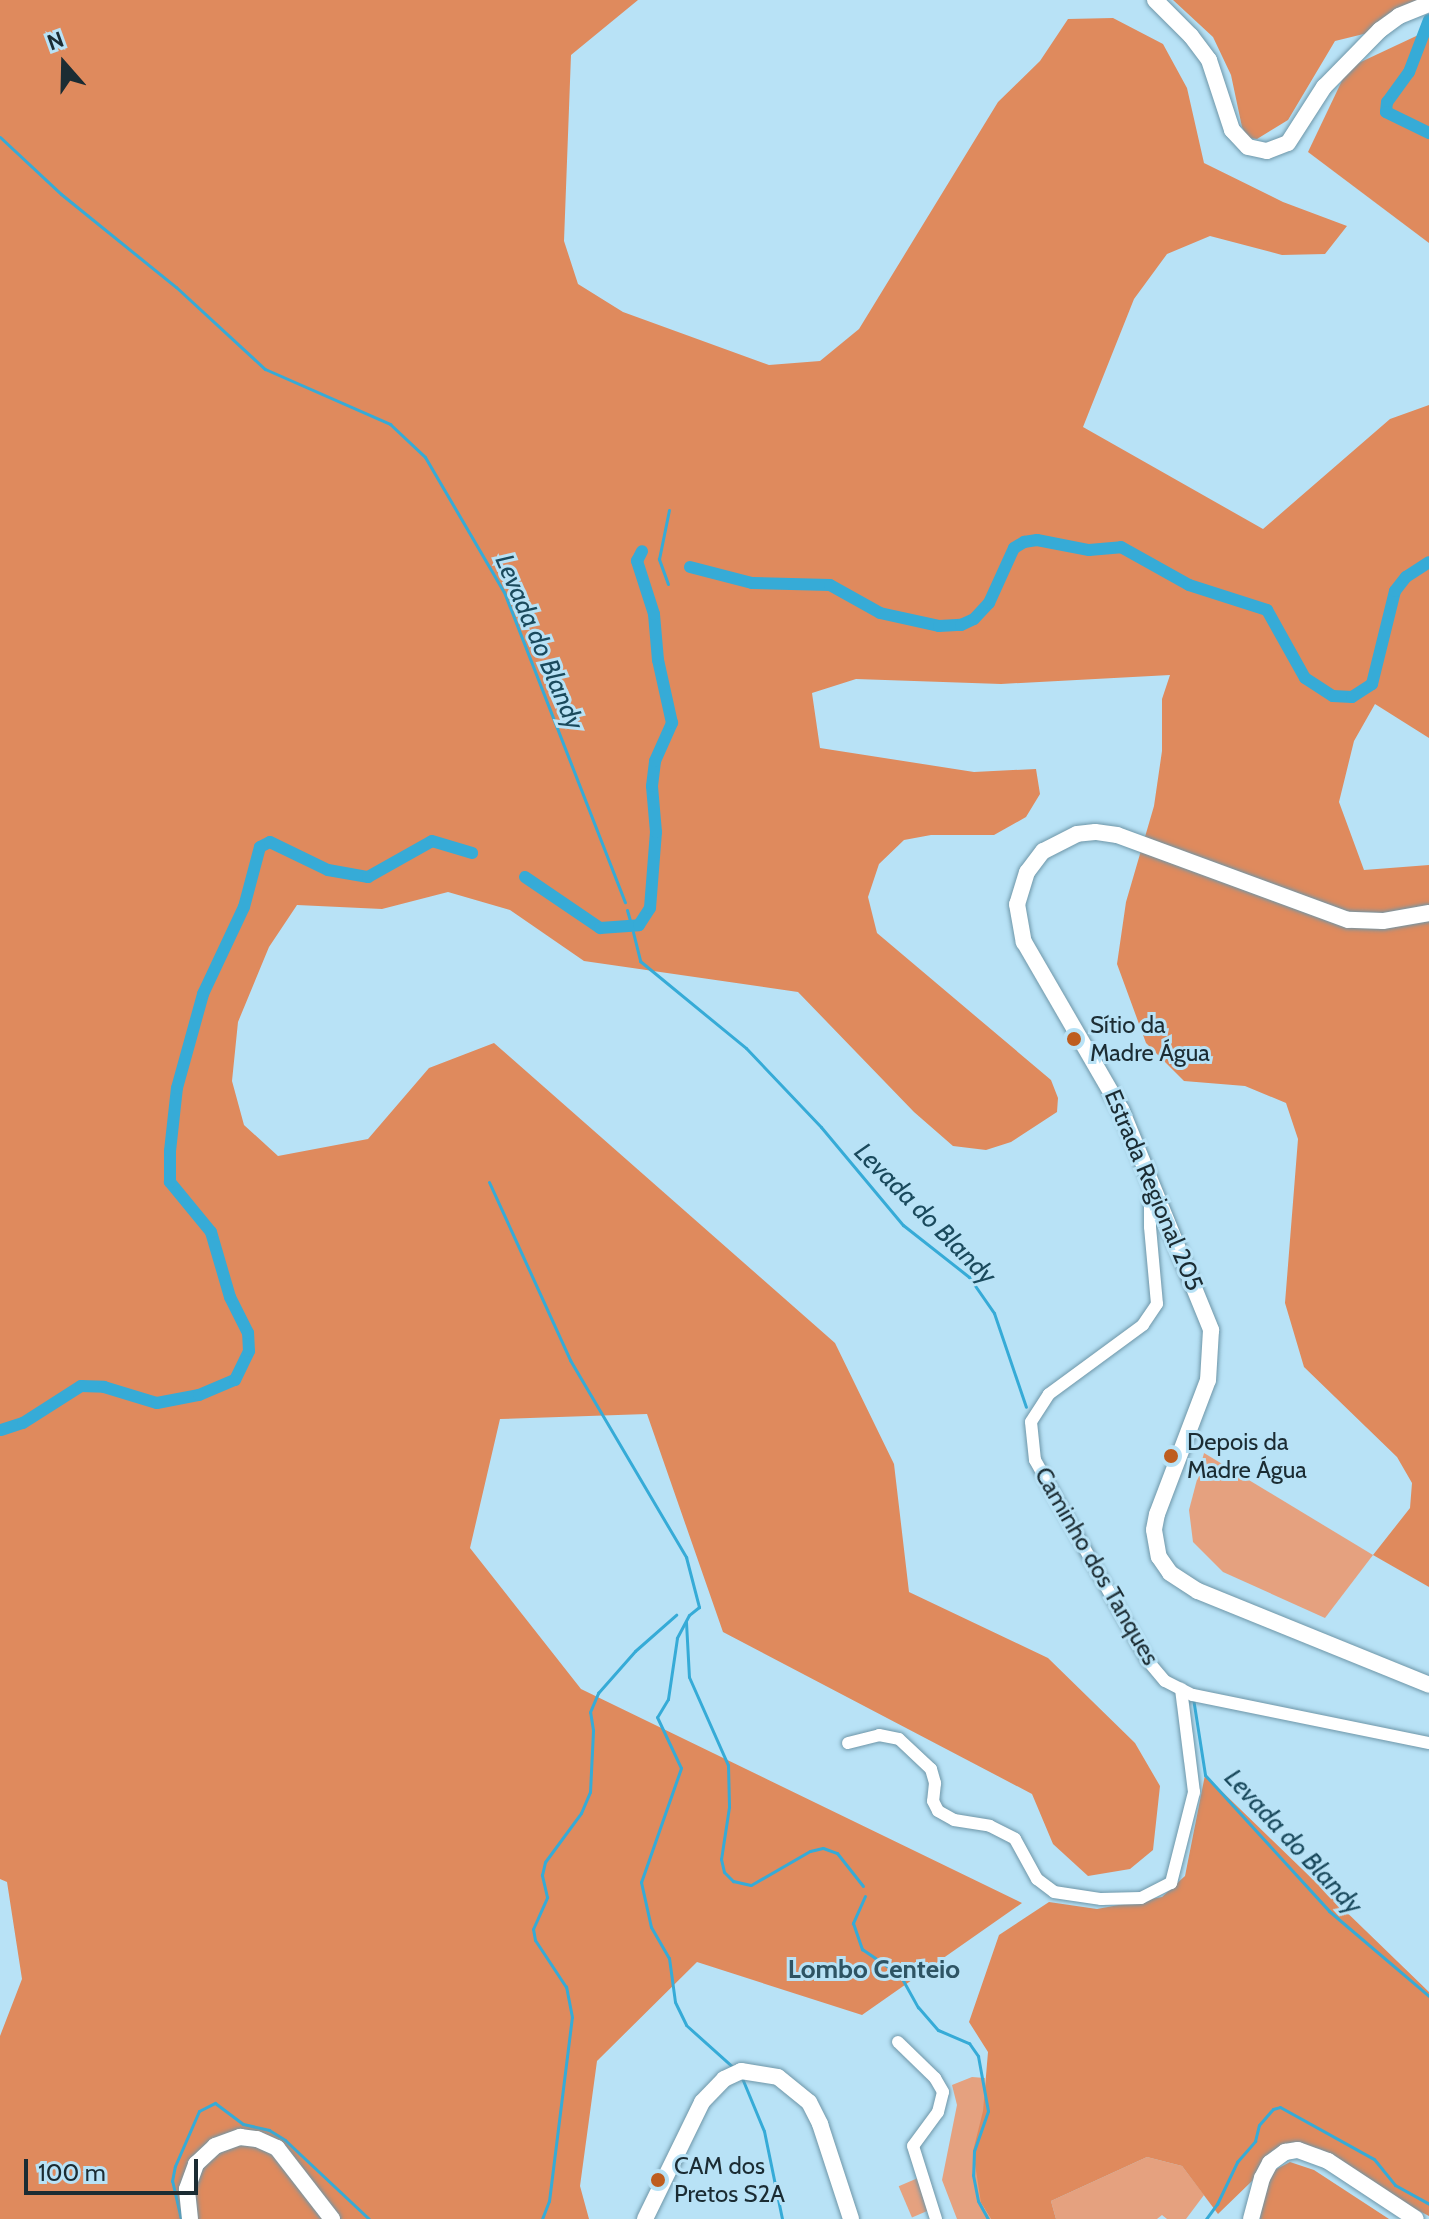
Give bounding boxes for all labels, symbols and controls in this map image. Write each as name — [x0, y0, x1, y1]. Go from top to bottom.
north arrow — [24, 24, 104, 104]
text: N — [44, 26, 68, 56]
water label: Levada do Blandy — [488, 550, 590, 734]
place label: Sítio da Madre Água — [1090, 1011, 1210, 1067]
marker: Sítio da Madre Água — [1065, 1030, 1083, 1048]
street label: Estrada Regional 205 — [1099, 1085, 1209, 1295]
water label: Levada do Blandy — [848, 1137, 1002, 1291]
place label: Depois da Madre Água — [1187, 1428, 1307, 1484]
marker: Depois da Madre Água — [1162, 1447, 1180, 1465]
street label: Caminho dos Tanques — [1029, 1462, 1165, 1670]
water label: Levada do Blandy — [1218, 1763, 1368, 1921]
district label: Lombo Centeio — [788, 1954, 960, 1986]
scale bar — [28, 2143, 202, 2193]
place label: CAM dos Pretos S2A — [674, 2152, 785, 2208]
text: 100 m — [38, 2158, 106, 2187]
marker: CAM dos Pretos S2A — [649, 2171, 667, 2189]

